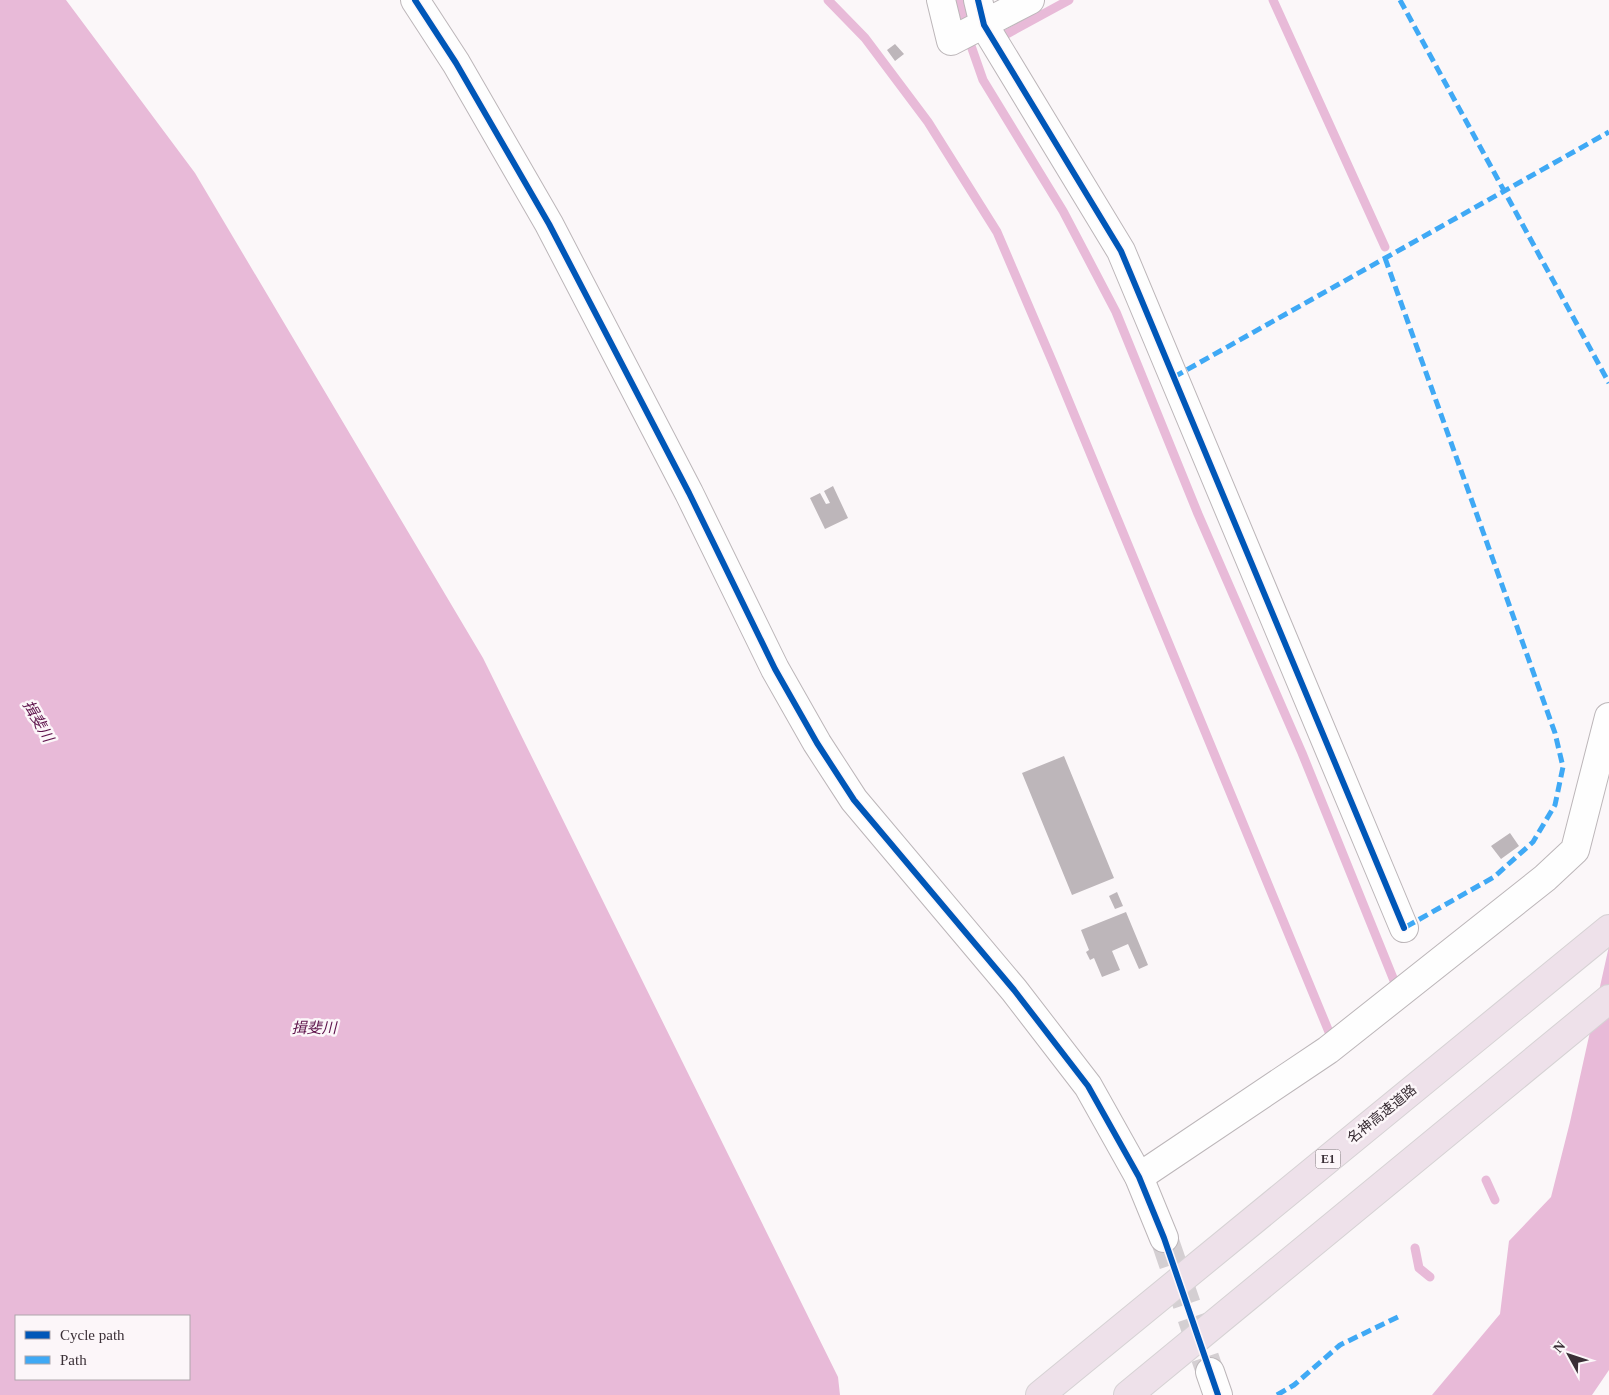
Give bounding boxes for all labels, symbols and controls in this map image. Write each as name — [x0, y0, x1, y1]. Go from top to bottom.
water label: 揖斐川 — [20, 698, 57, 746]
water label: 揖斐川 — [291, 1020, 338, 1036]
street label: 名神高速道路 — [1345, 1082, 1419, 1146]
road number: E1 — [1316, 1150, 1340, 1168]
legend — [15, 1315, 190, 1380]
text: Cycle path — [60, 1327, 125, 1343]
north arrow — [1544, 1330, 1594, 1380]
text: N — [1550, 1338, 1568, 1356]
text: Path — [60, 1352, 87, 1368]

